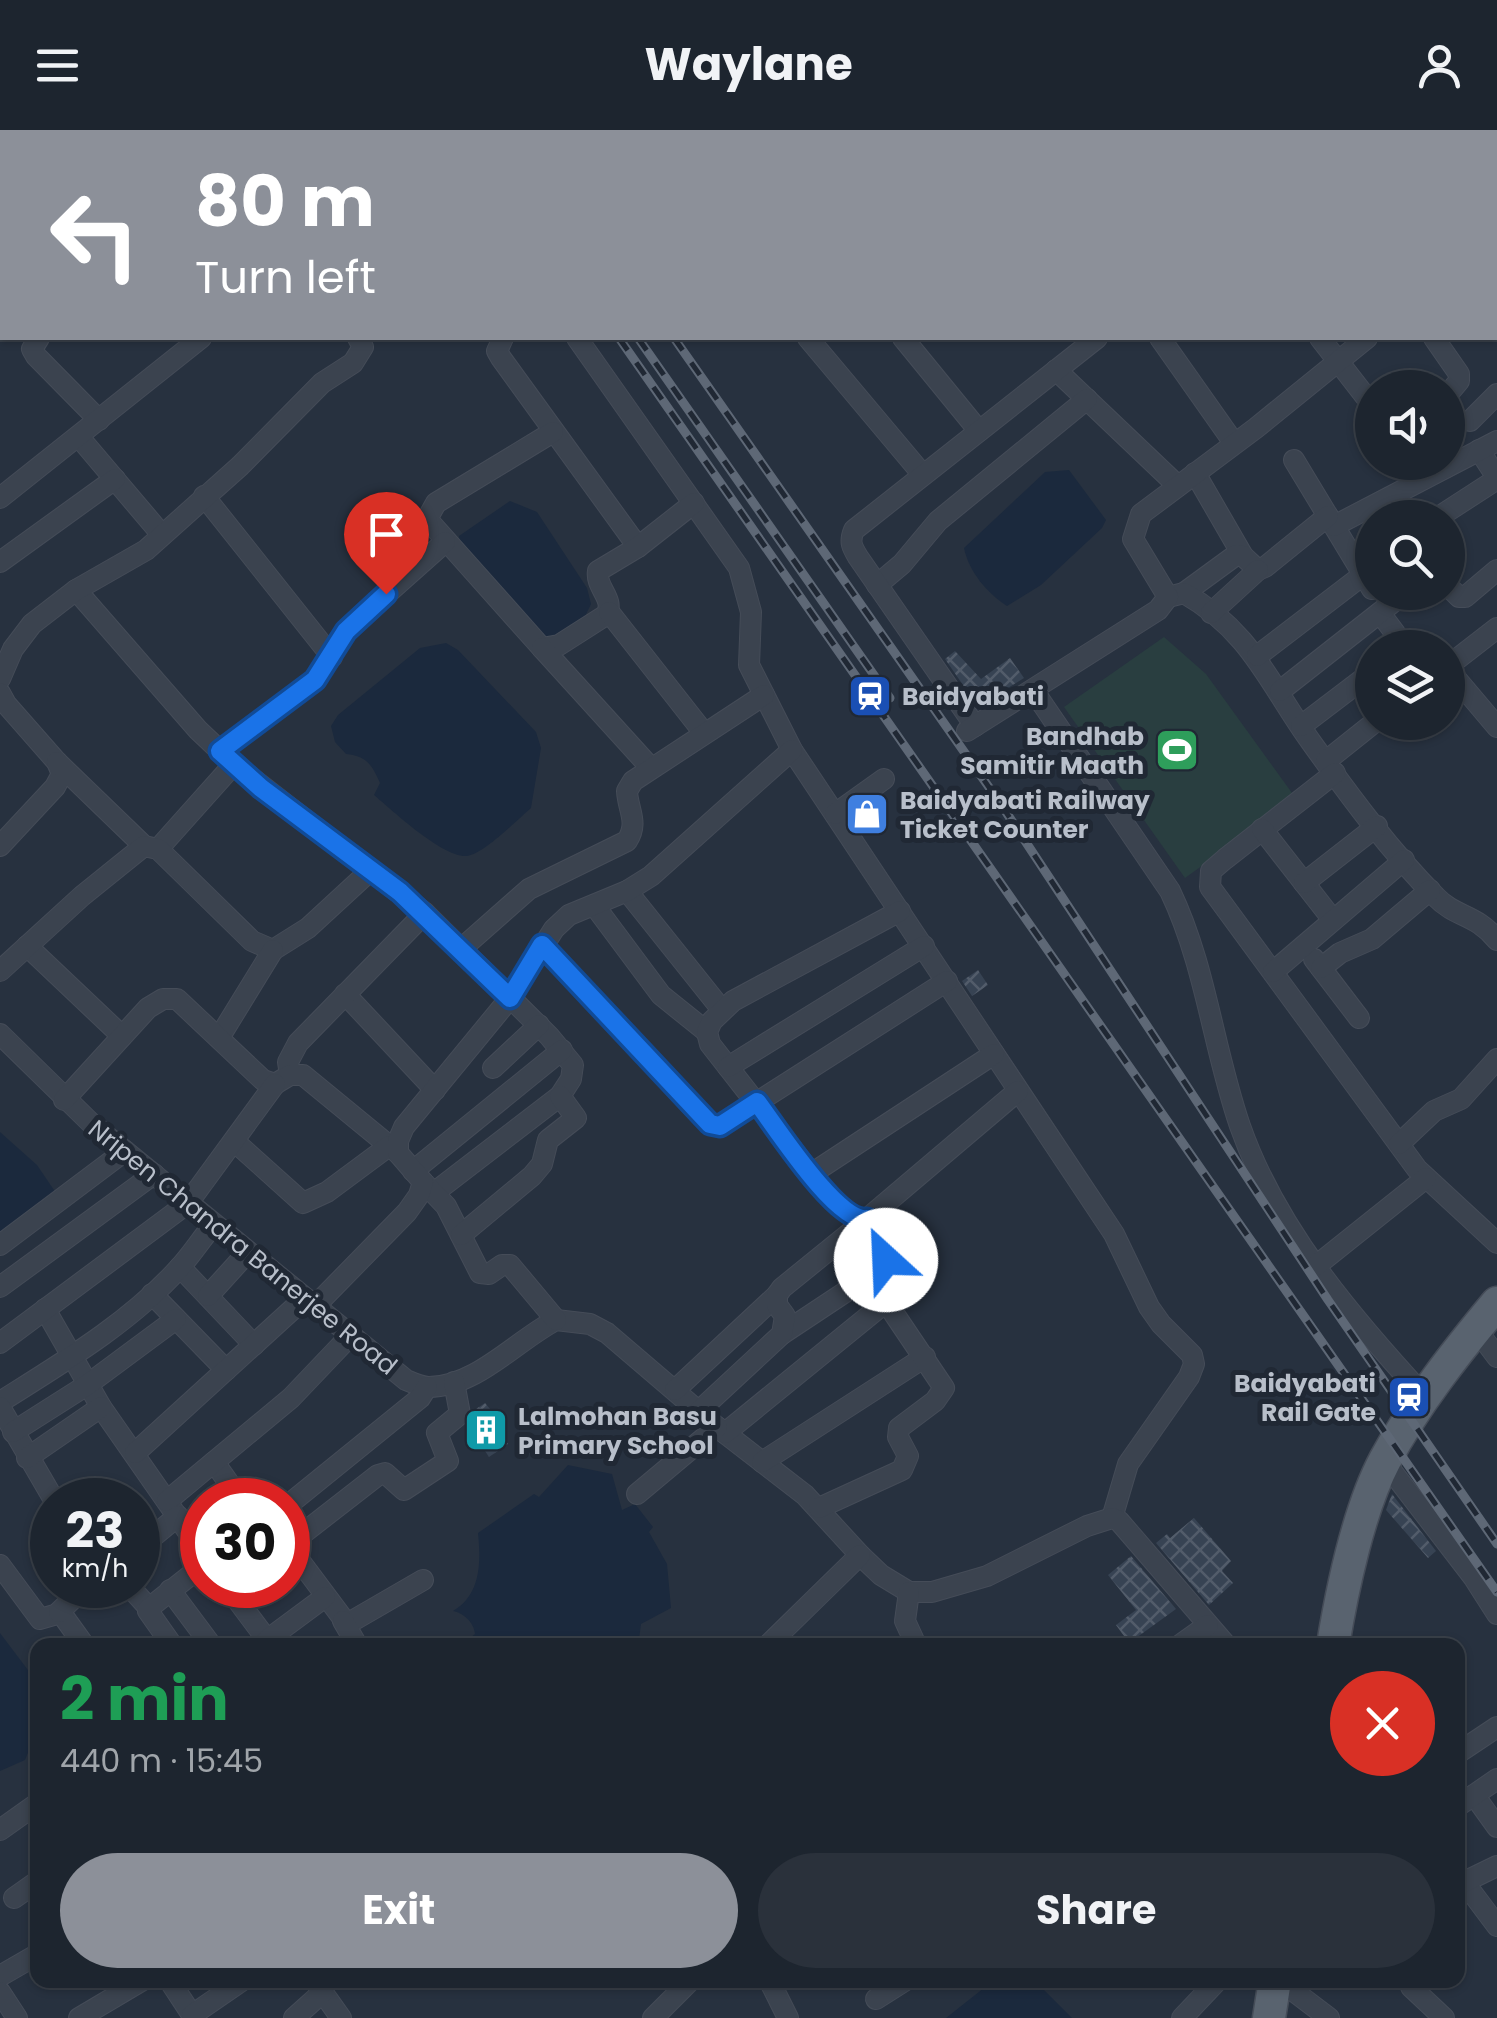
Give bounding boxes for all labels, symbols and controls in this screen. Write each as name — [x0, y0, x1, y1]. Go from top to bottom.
text: Waylane — [644, 33, 853, 96]
icon: menu — [30, 38, 85, 93]
icon: person — [1412, 38, 1467, 93]
text: 80 m — [195, 152, 375, 251]
icon: left — [30, 170, 160, 300]
text: Turn left — [195, 246, 376, 309]
map controls — [1355, 370, 1465, 740]
button: sound — [1355, 370, 1465, 480]
pin — [344, 492, 429, 595]
button: search — [1355, 500, 1465, 610]
icon: arrive — [359, 507, 414, 562]
button: layers — [1355, 630, 1465, 740]
station icon: Baidyabati — [847, 673, 893, 719]
place label: Baidyabati — [902, 679, 1044, 714]
place label: Bandhab Samitir Maath — [960, 719, 1144, 783]
sports icon: Bandhab Samitir Maath — [1154, 727, 1200, 773]
place label: Baidyabati Railway Ticket Counter — [900, 783, 1150, 847]
shop icon: Baidyabati Railway Ticket Counter — [844, 791, 890, 837]
street label: Nripen Chandra Banerjee Road — [81, 1112, 404, 1383]
position arrow — [834, 1208, 938, 1312]
place label: Baidyabati Rail Gate — [1234, 1366, 1376, 1430]
station icon: Baidyabati Rail Gate — [1386, 1374, 1432, 1420]
place label: Lalmohan Basu Primary School — [518, 1399, 717, 1463]
building icon: Lalmohan Basu Primary School — [463, 1407, 509, 1453]
speed limit sign: 30 — [180, 1478, 310, 1608]
text: 23 — [66, 1495, 124, 1566]
text: km/h — [62, 1551, 128, 1586]
text: 2 min — [60, 1657, 229, 1741]
button: close — [1330, 1671, 1435, 1776]
text: 440 m · 15:45 — [60, 1738, 263, 1783]
button: Exit — [60, 1853, 738, 1968]
button: Share — [758, 1853, 1435, 1968]

